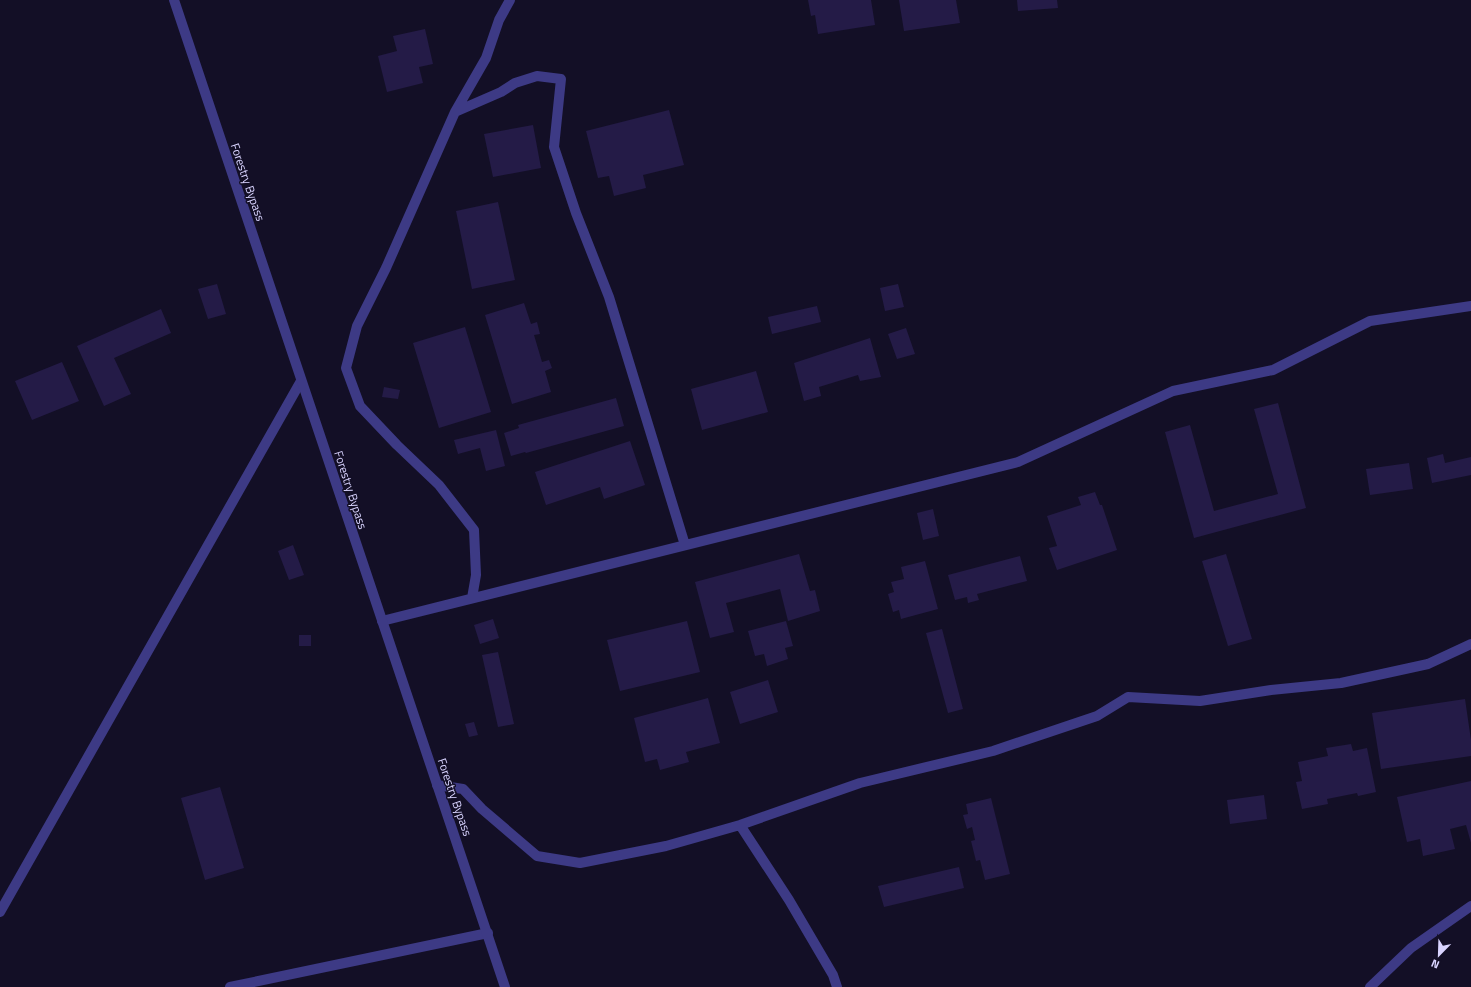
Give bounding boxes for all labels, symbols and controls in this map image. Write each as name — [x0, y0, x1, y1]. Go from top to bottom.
street label: Forestry Bypass — [226, 140, 270, 224]
street label: Forestry Bypass — [329, 448, 373, 532]
street label: Forestry Bypass — [433, 755, 477, 839]
north arrow — [1419, 935, 1459, 975]
text: N — [1428, 955, 1442, 973]

